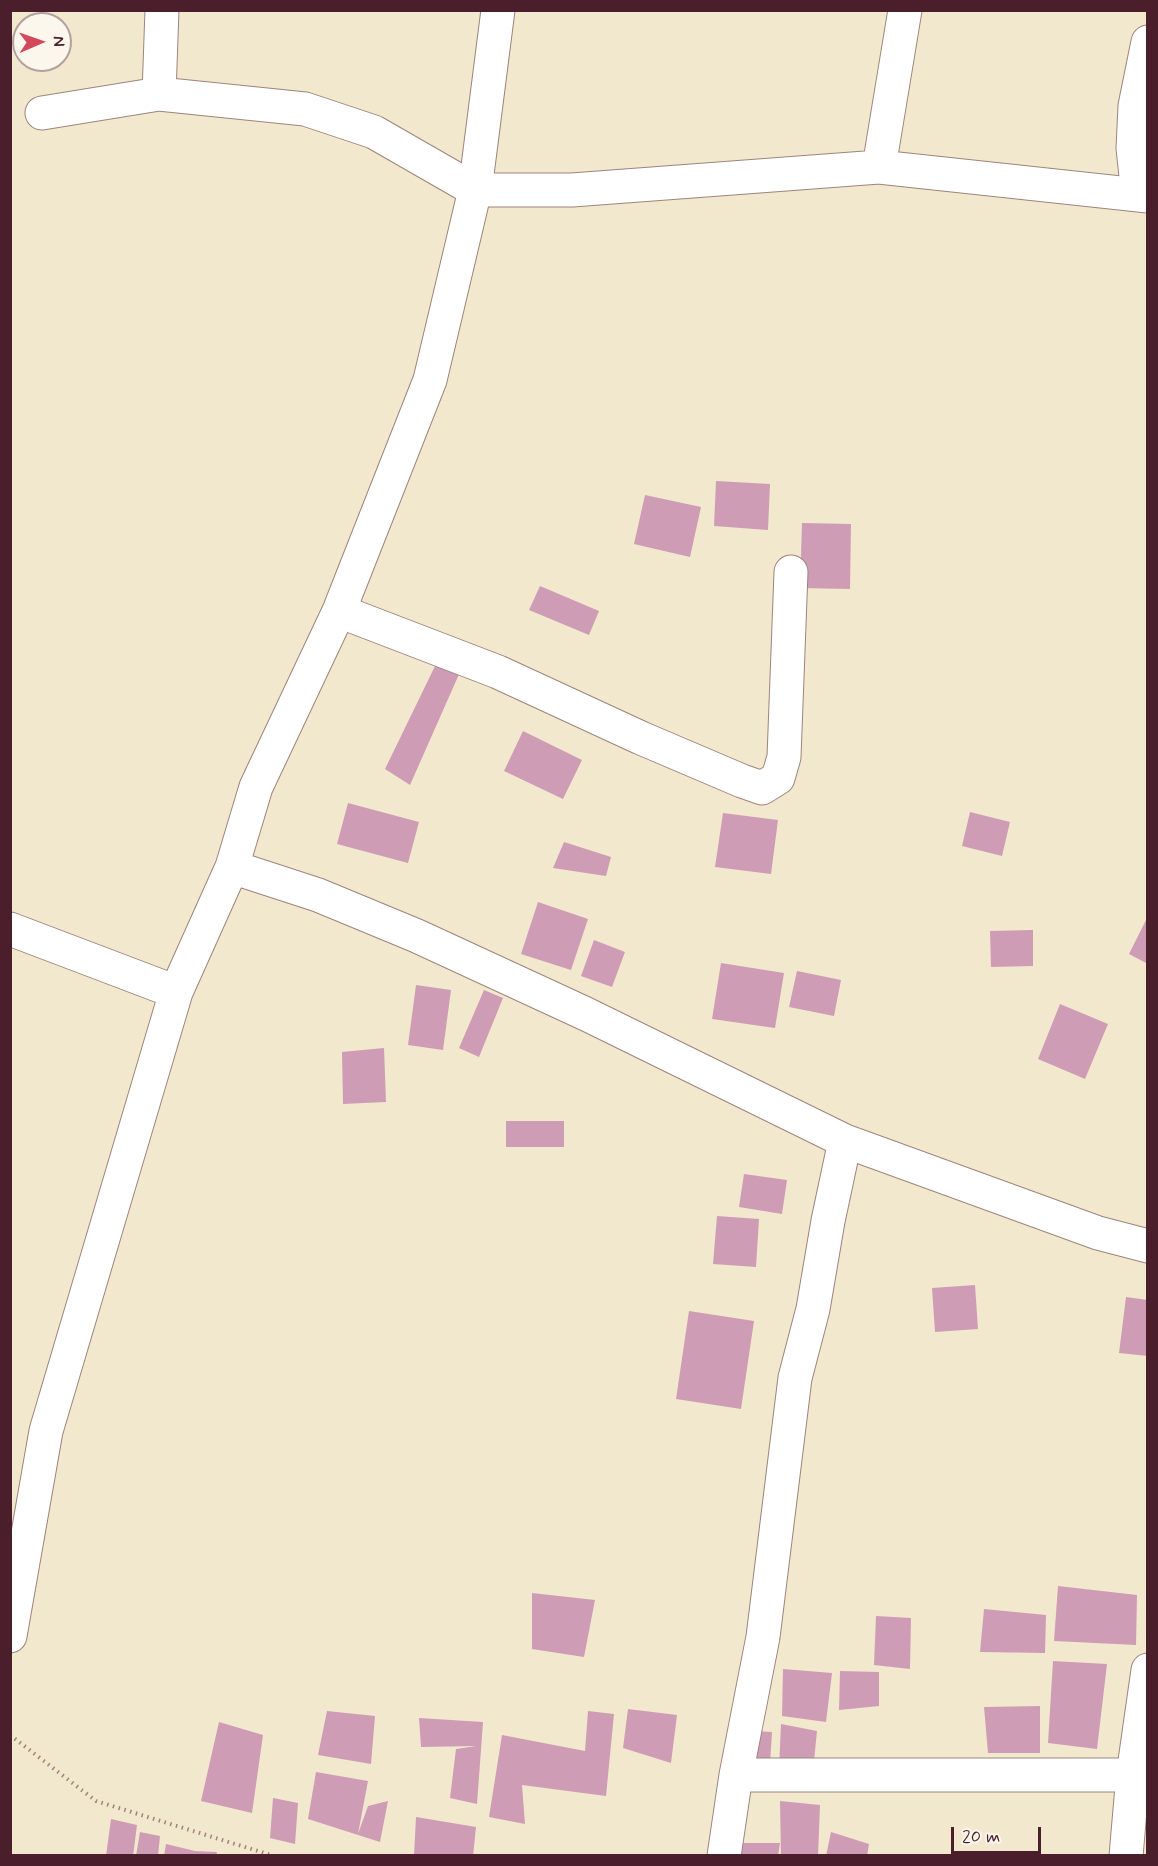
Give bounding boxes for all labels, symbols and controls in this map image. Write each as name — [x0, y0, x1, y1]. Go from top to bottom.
north arrow — [12, 12, 72, 72]
text: N — [48, 36, 69, 47]
scale bar — [954, 1815, 1044, 1853]
text: 20 m — [962, 1825, 1000, 1849]

